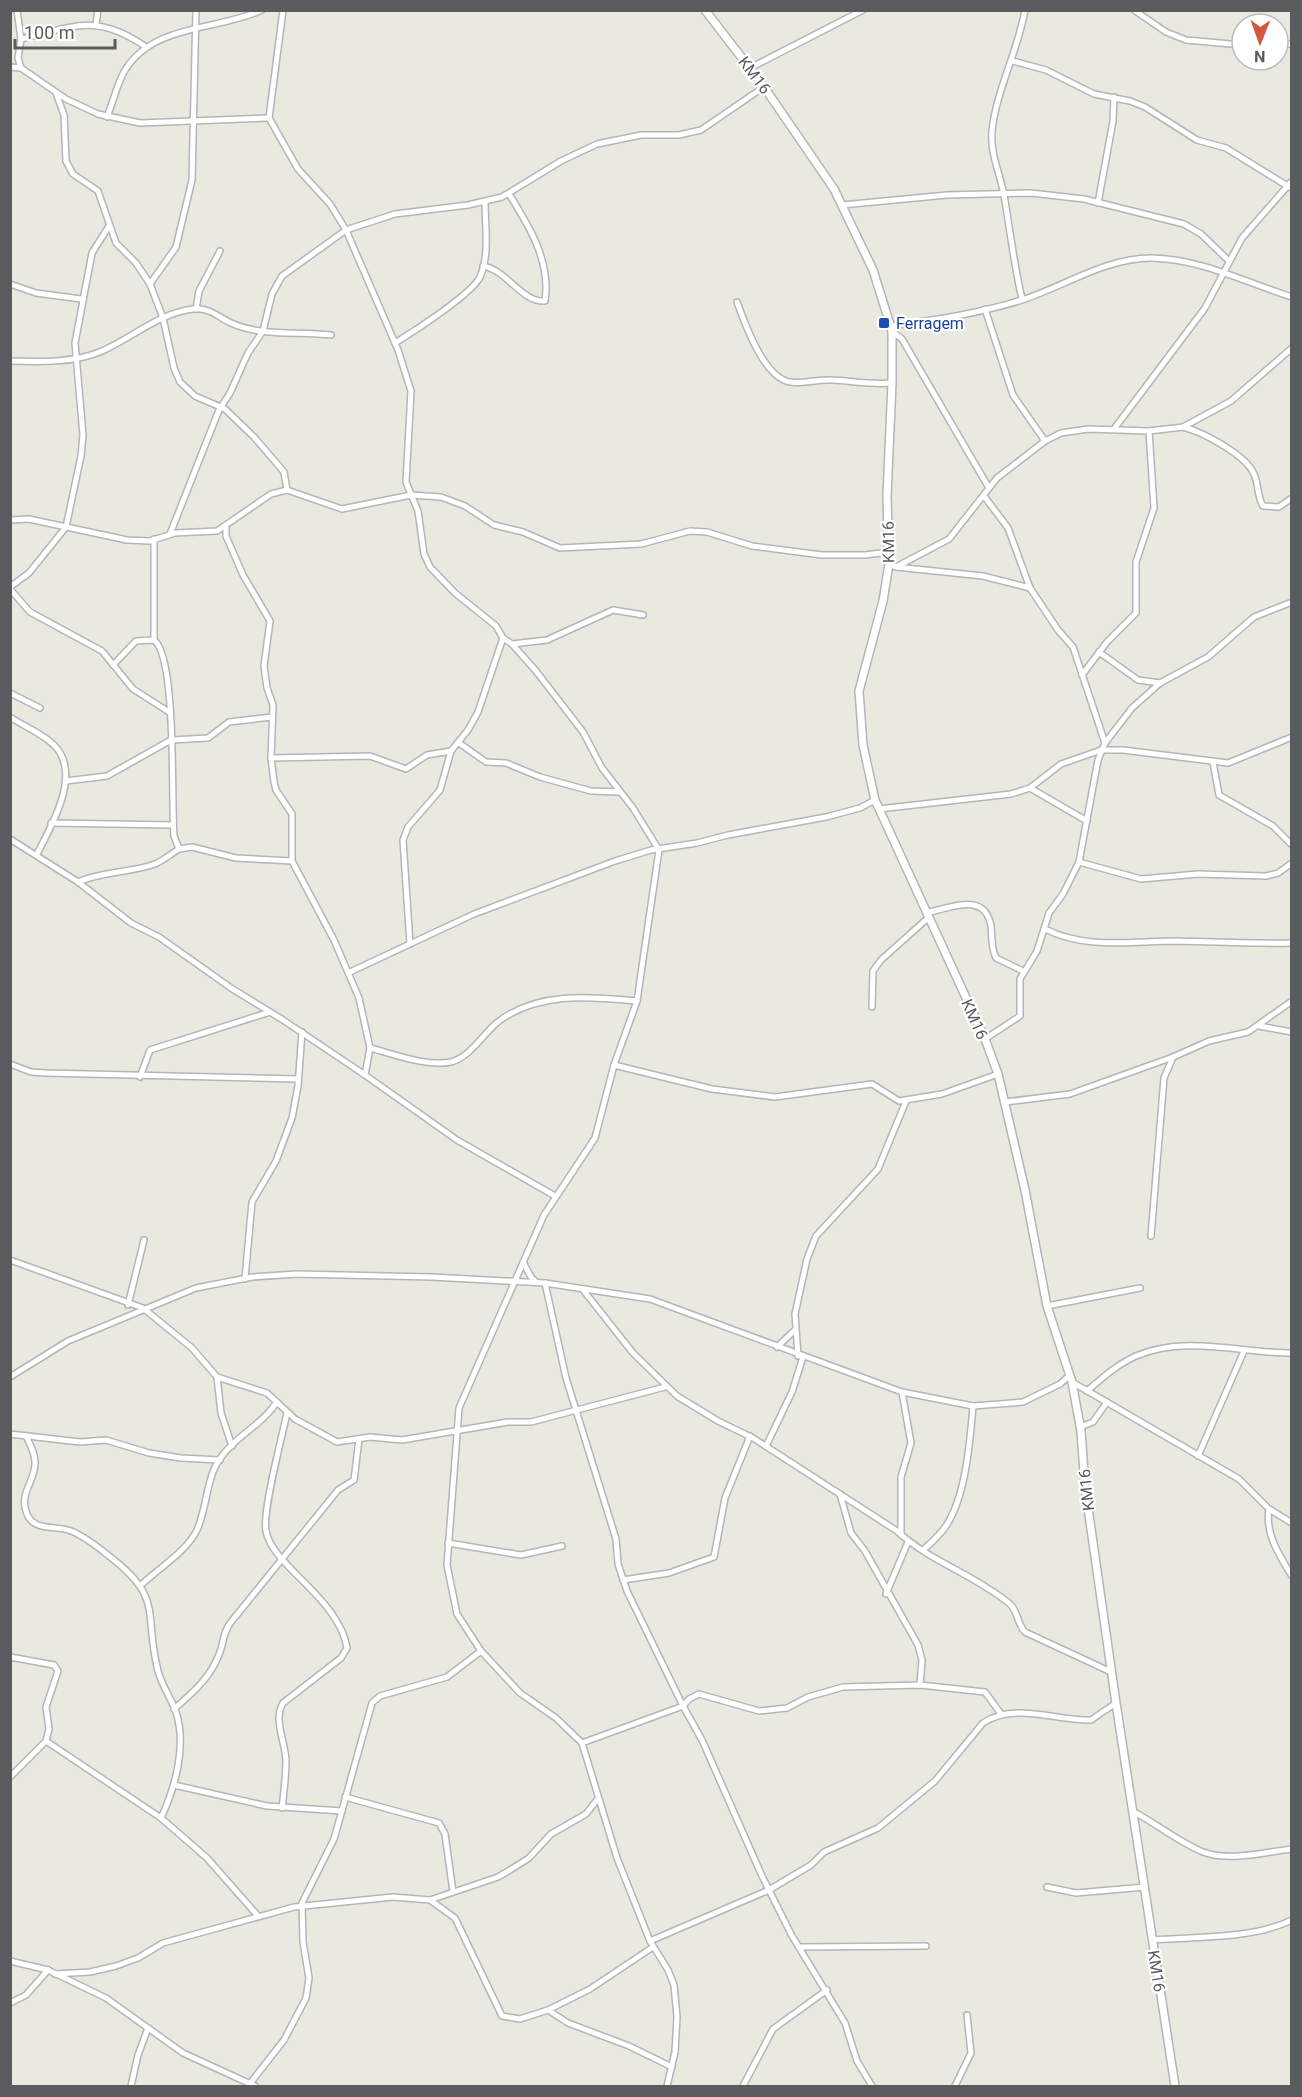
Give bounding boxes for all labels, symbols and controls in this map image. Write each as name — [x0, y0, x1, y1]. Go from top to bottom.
scale bar — [15, 12, 116, 50]
north arrow — [1230, 12, 1290, 72]
text: 100 m — [24, 22, 75, 43]
text: N — [1254, 47, 1266, 66]
street label: KM16 — [734, 53, 775, 98]
place label: Ferragem — [896, 314, 964, 333]
marker: Ferragem — [877, 316, 891, 330]
street label: KM16 — [879, 521, 898, 563]
street label: KM16 — [957, 996, 992, 1042]
street label: KM16 — [1075, 1468, 1098, 1512]
street label: KM16 — [1144, 1949, 1169, 1993]

